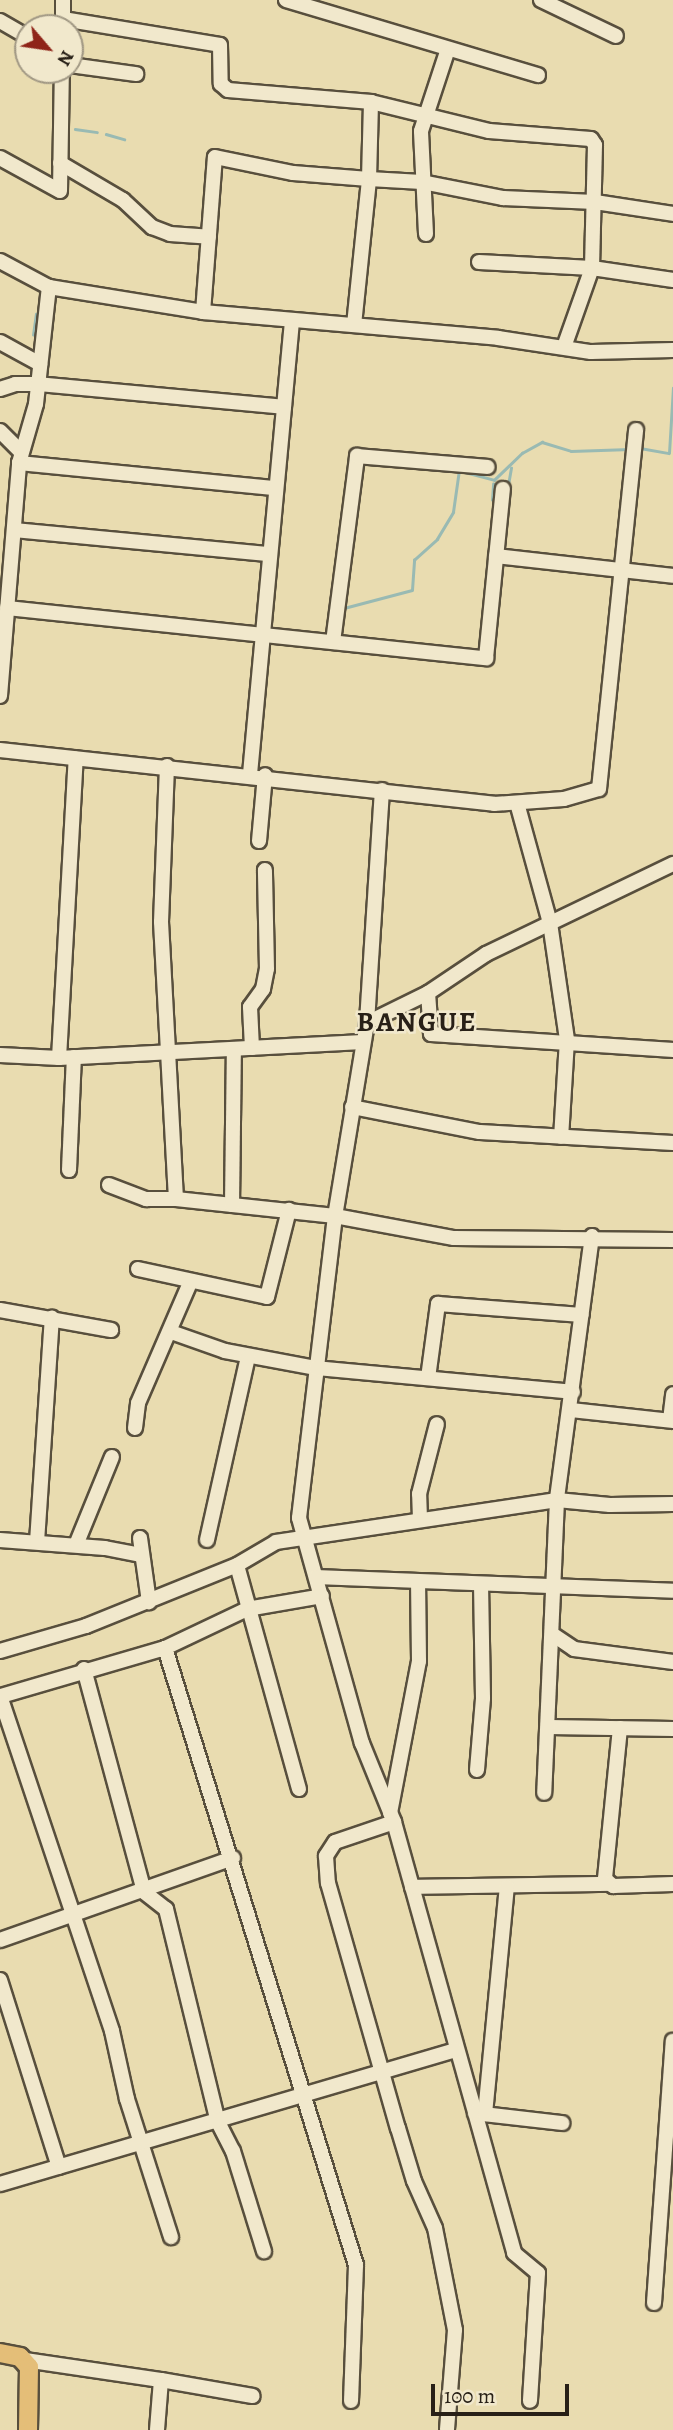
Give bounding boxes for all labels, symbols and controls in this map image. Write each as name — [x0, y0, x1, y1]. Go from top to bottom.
north arrow — [14, 14, 84, 84]
text: N — [51, 46, 80, 71]
district label: BANGUE — [357, 1005, 477, 1039]
scale bar — [435, 2370, 573, 2414]
text: 100 m — [444, 2382, 495, 2410]

